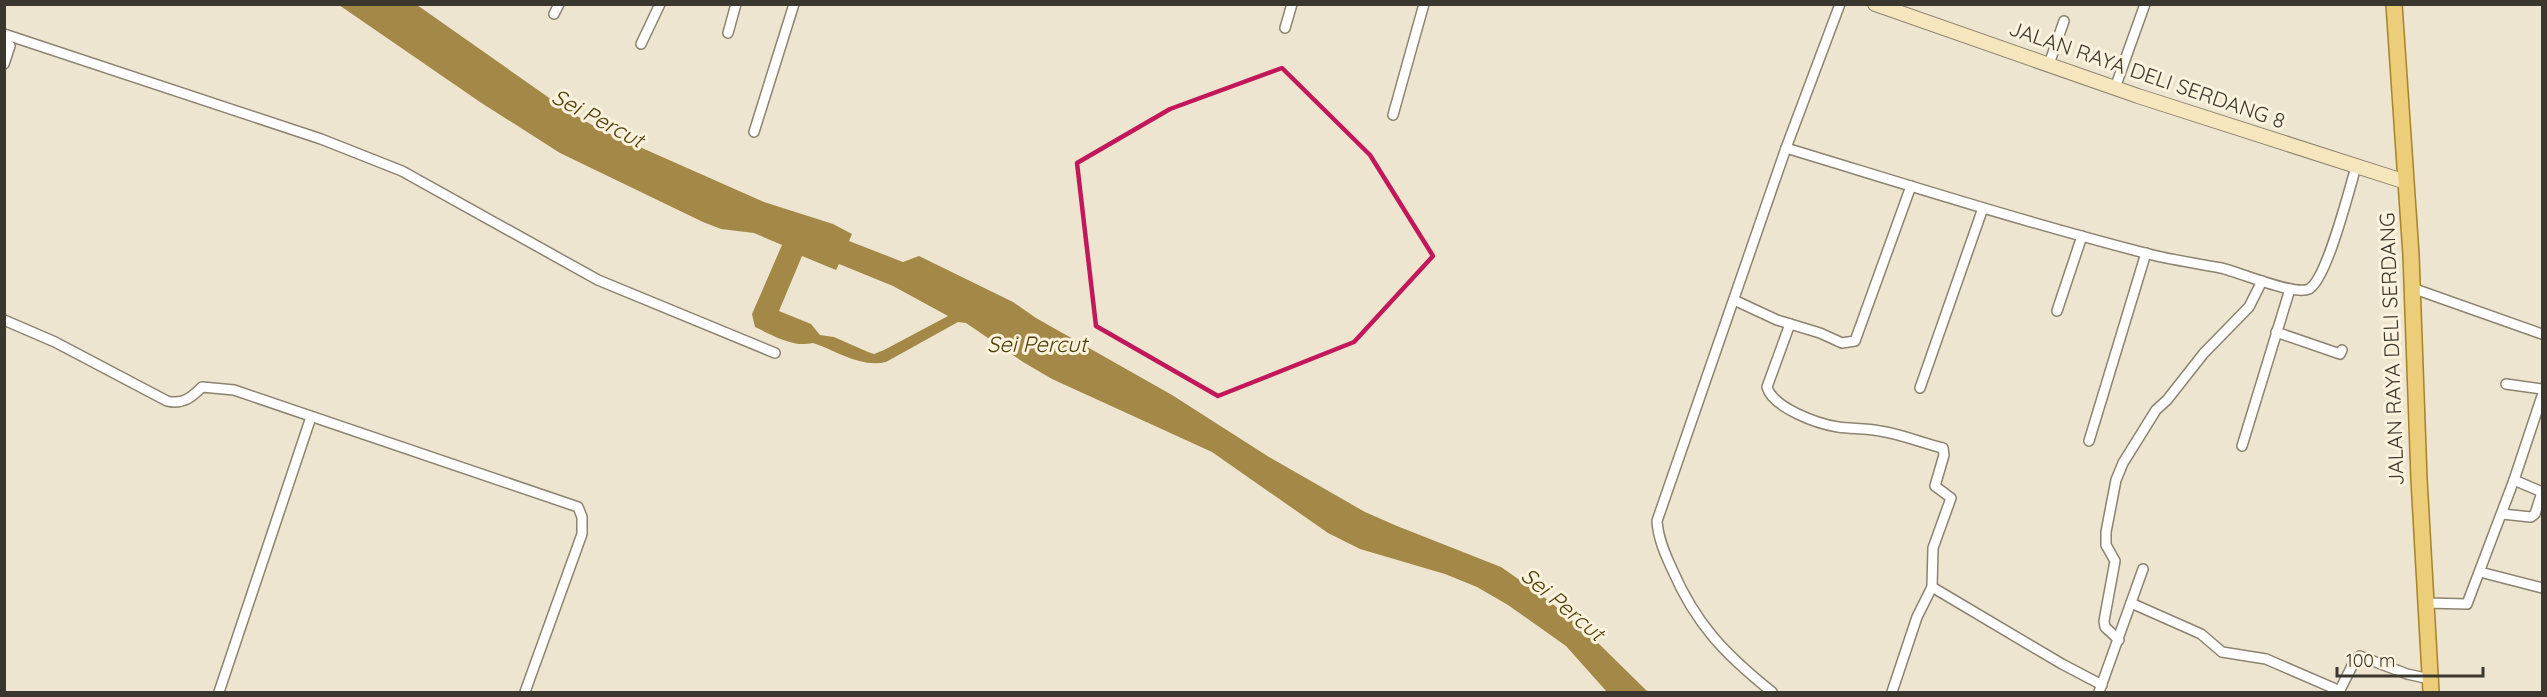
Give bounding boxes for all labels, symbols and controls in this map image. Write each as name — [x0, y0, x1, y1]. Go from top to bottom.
street label: JALAN RAYA DELI SERDANG 8 — [2006, 14, 2289, 134]
water label: Sei Percut — [547, 82, 651, 155]
street label: JALAN RAYA DELI SERDANG — [2373, 212, 2409, 486]
water label: Sei Percut — [987, 330, 1090, 358]
water label: Sei Percut — [1516, 561, 1612, 649]
scale bar — [2337, 640, 2482, 678]
text: 100 m — [2346, 649, 2395, 672]

